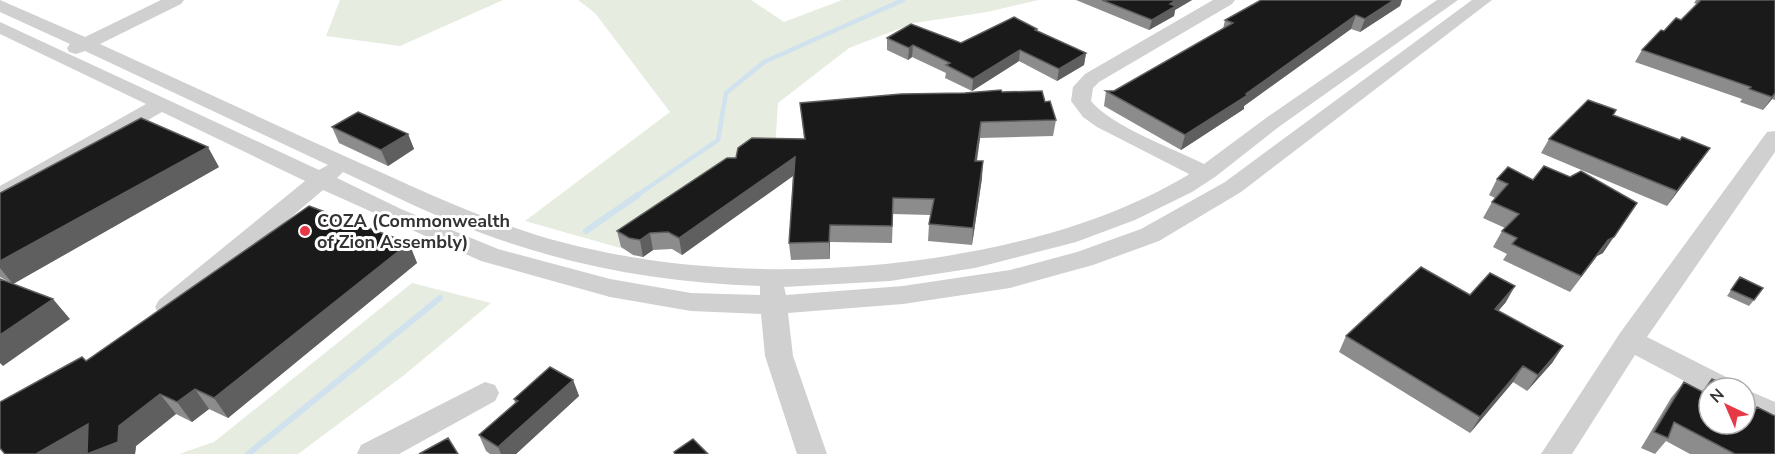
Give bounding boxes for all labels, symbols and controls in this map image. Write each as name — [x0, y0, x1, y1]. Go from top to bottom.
place label: COZA (Commonwealth of Zion Assembly) — [317, 209, 510, 254]
marker: COZA (Commonwealth of Zion Assembly) — [298, 224, 312, 238]
north arrow — [1697, 376, 1757, 436]
text: N — [1705, 384, 1729, 408]

